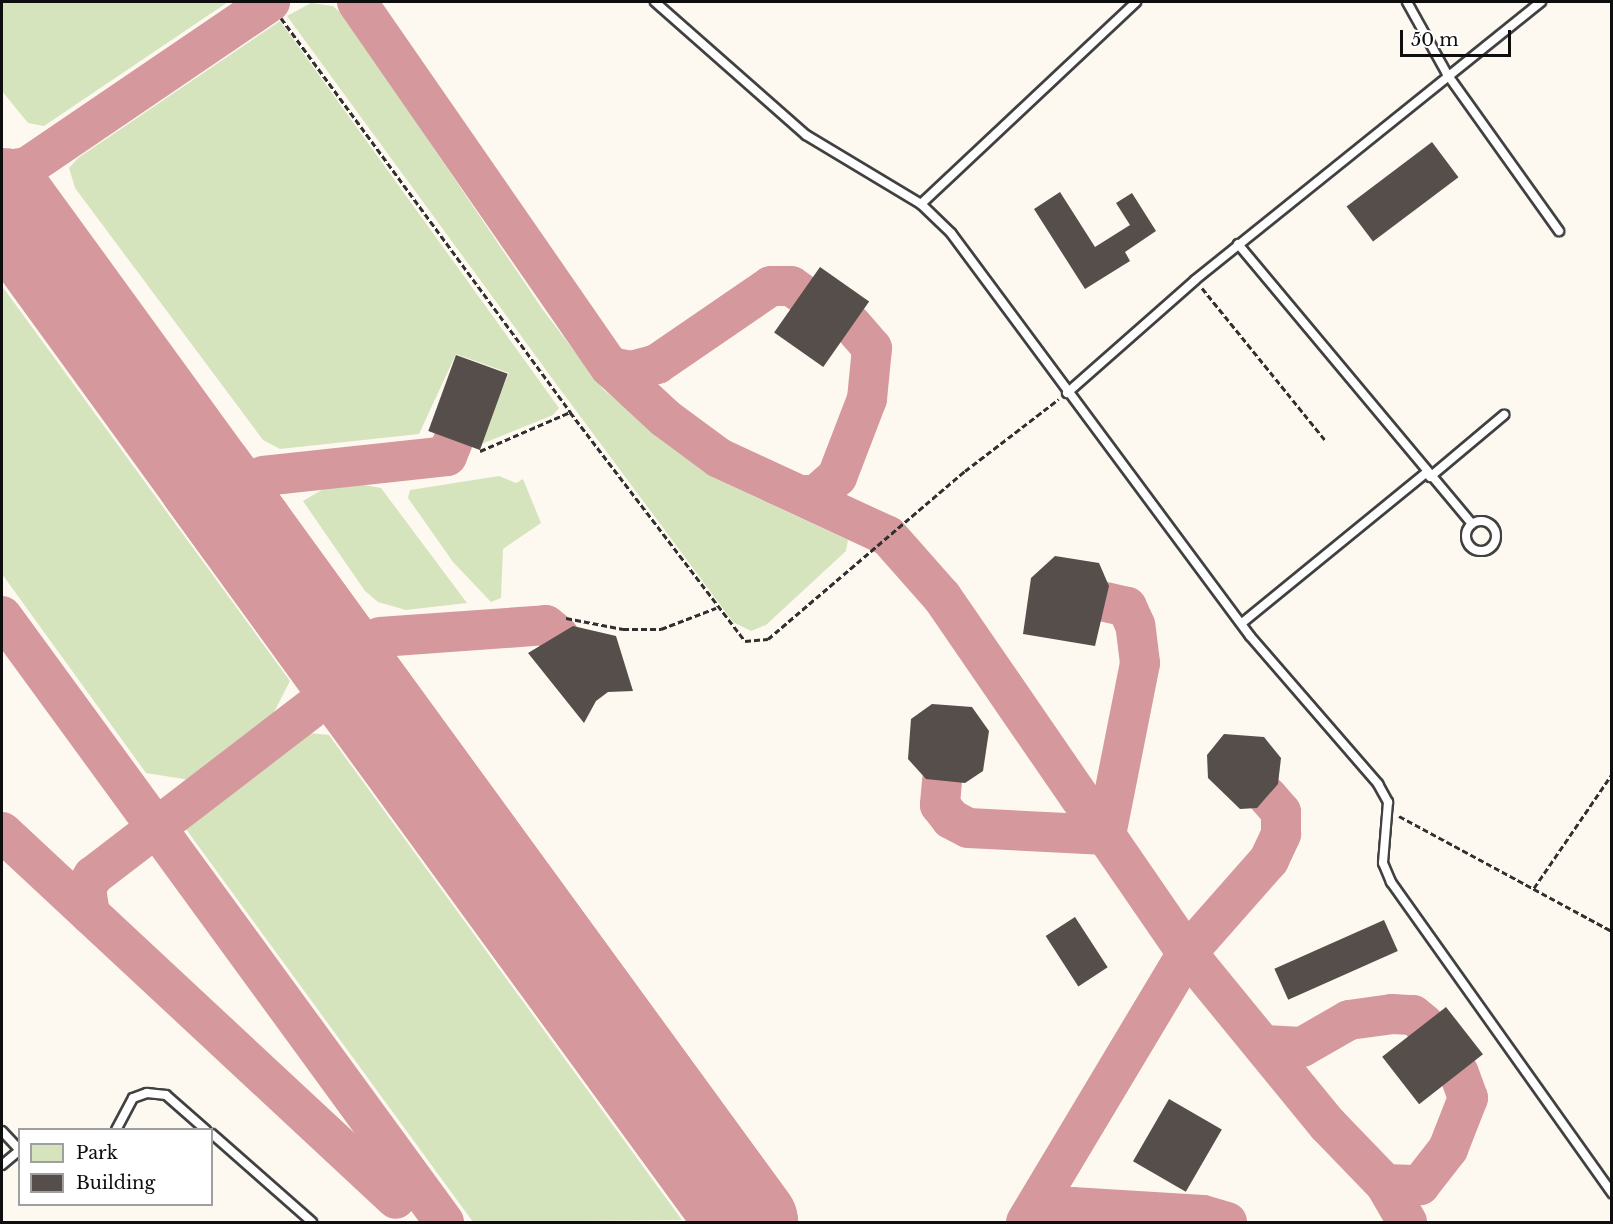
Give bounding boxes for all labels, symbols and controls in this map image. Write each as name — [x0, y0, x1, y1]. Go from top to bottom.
scale bar — [1403, 18, 1514, 56]
text: 50 m — [1411, 29, 1459, 51]
legend — [18, 1128, 213, 1206]
text: Park — [76, 1142, 118, 1164]
text: Building — [76, 1172, 155, 1194]

